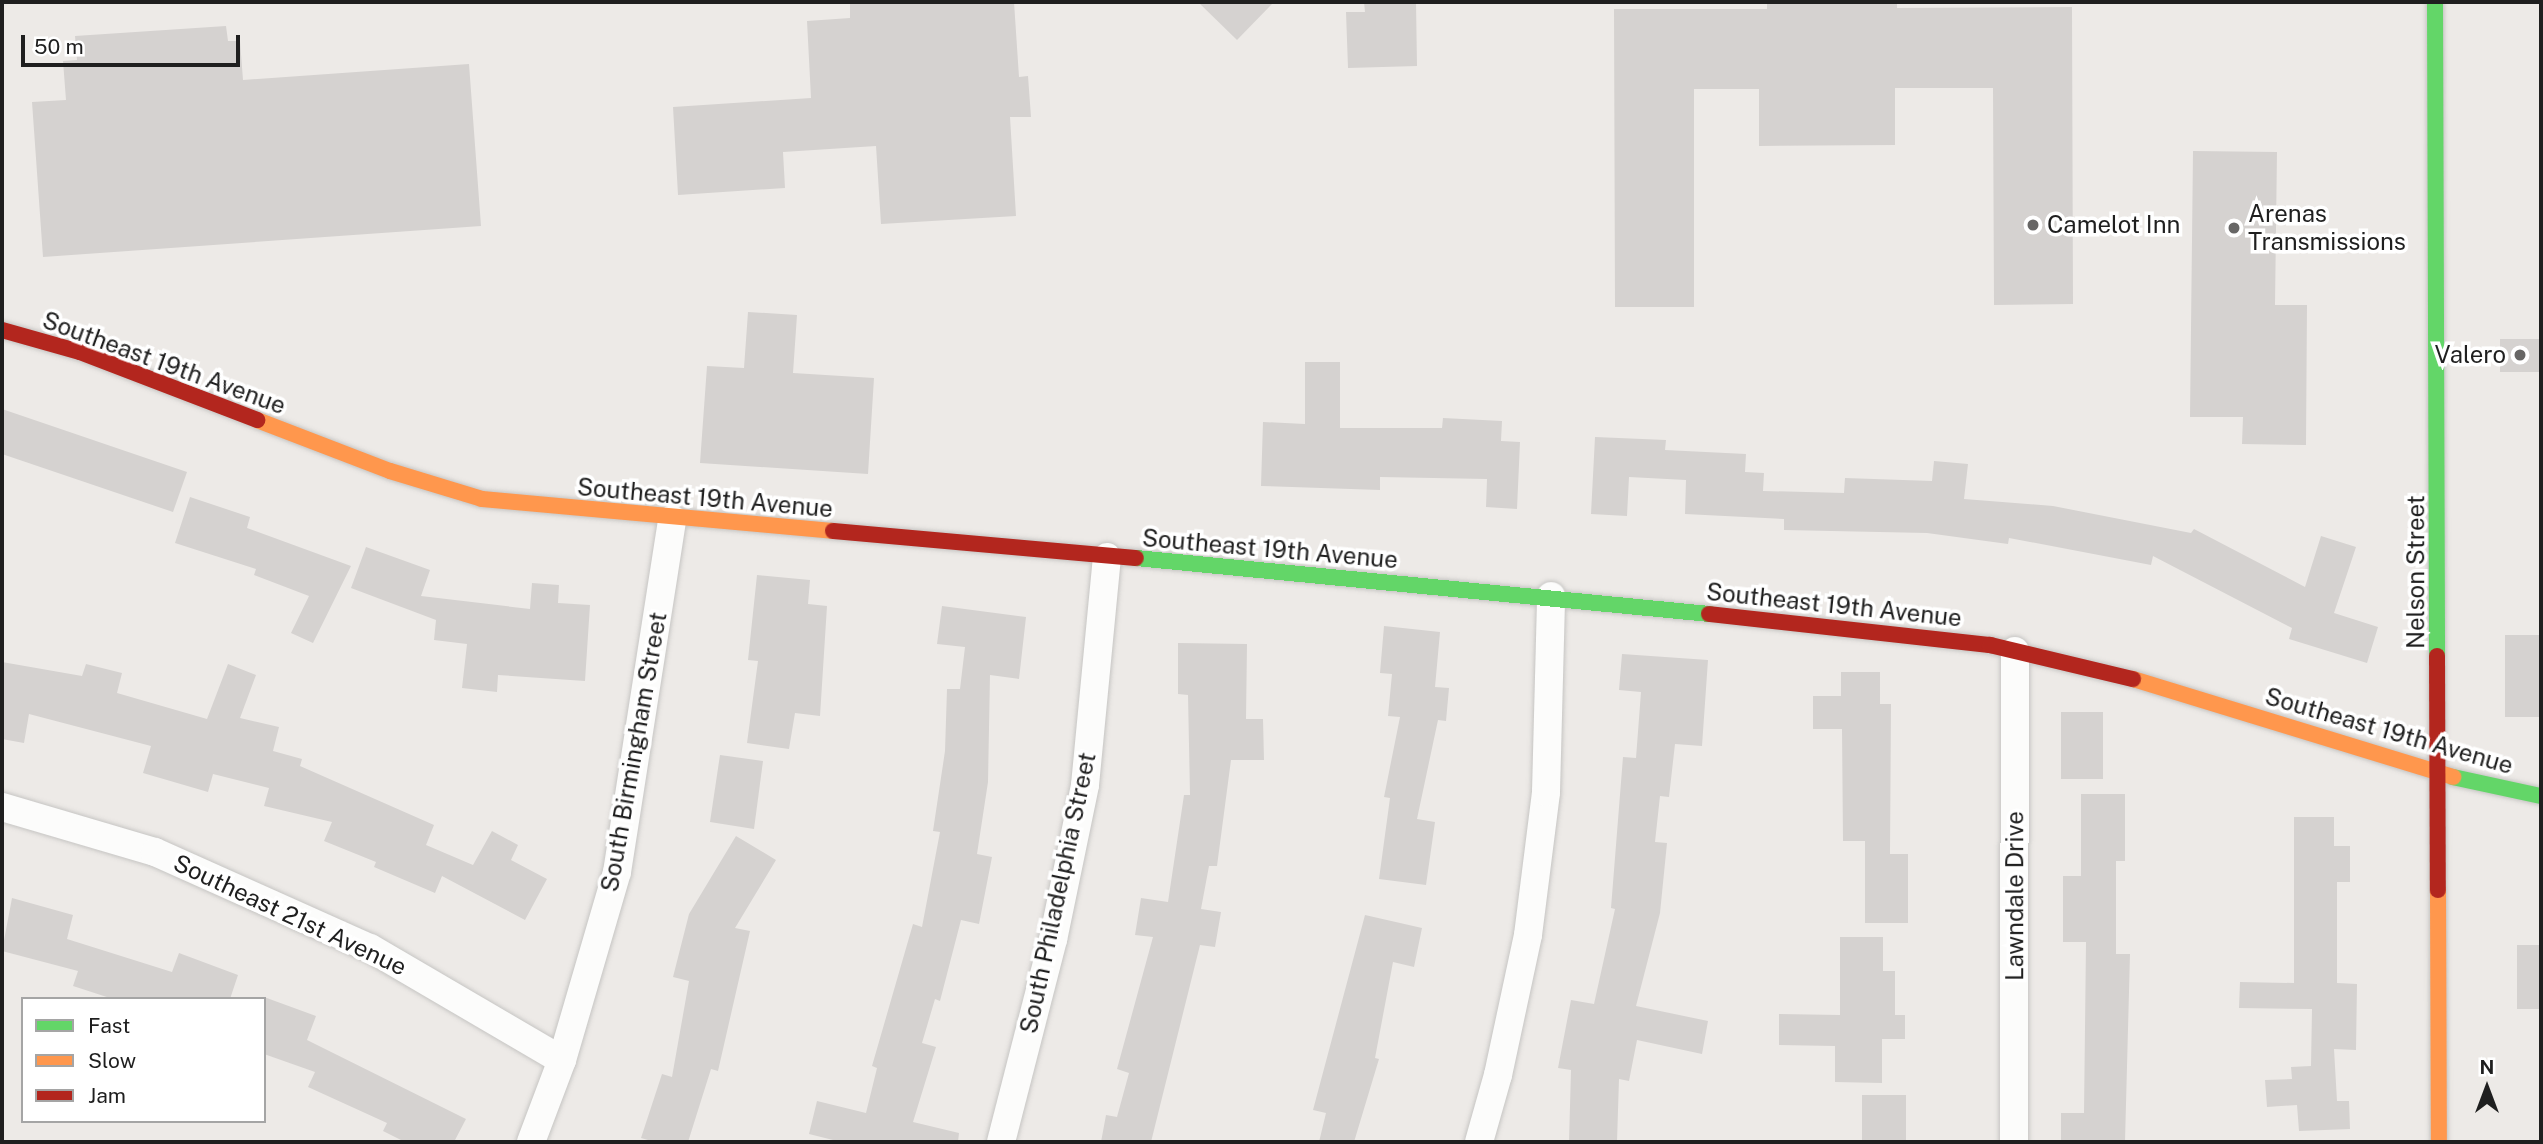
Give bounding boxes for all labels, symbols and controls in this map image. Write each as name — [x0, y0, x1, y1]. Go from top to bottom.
scale bar — [24, 21, 243, 65]
text: 50 m — [34, 34, 84, 59]
place label: Arenas Transmissions — [2248, 200, 2406, 256]
place label: Camelot Inn — [2047, 211, 2180, 239]
marker: Camelot Inn — [2025, 217, 2041, 233]
marker: Arenas Transmissions — [2226, 220, 2242, 236]
street label: Southeast 19th Avenue — [39, 306, 289, 420]
place label: Valero — [2435, 341, 2506, 369]
marker: Valero — [2512, 347, 2528, 363]
street label: Southeast 19th Avenue — [576, 472, 834, 524]
street label: Nelson Street — [2402, 495, 2430, 649]
street label: Southeast 19th Avenue — [1141, 523, 1399, 575]
street label: Southeast 19th Avenue — [1705, 577, 1963, 633]
street label: South Birmingham Street — [595, 610, 673, 894]
street label: Southeast 19th Avenue — [2262, 682, 2516, 780]
street label: South Philadelphia Street — [1014, 750, 1102, 1036]
street label: Lawndale Drive — [2001, 811, 2029, 981]
street label: Southeast 21st Avenue — [169, 848, 411, 982]
legend — [21, 997, 266, 1123]
text: Fast — [88, 1013, 130, 1038]
text: Slow — [88, 1048, 136, 1073]
north arrow — [2452, 1053, 2522, 1123]
text: N — [2480, 1056, 2494, 1078]
text: Jam — [88, 1083, 126, 1108]

